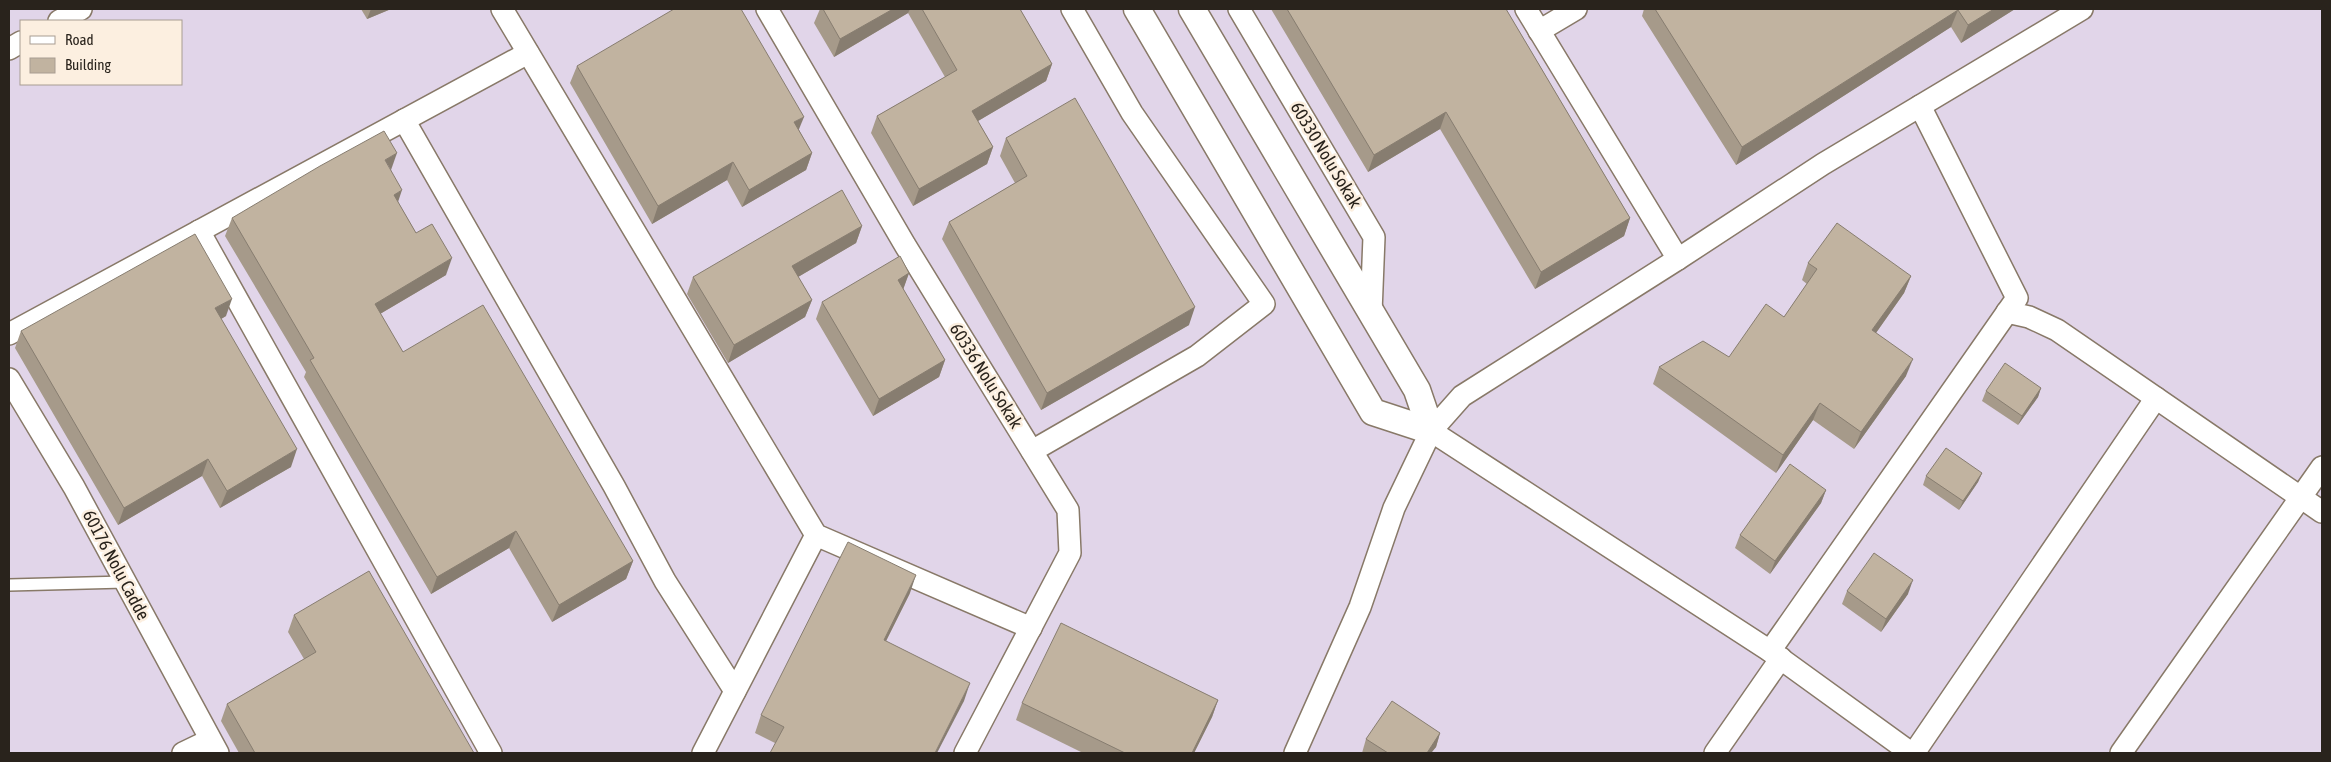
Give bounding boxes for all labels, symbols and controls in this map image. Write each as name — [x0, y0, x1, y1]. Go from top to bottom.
legend — [20, 20, 182, 85]
text: Road — [65, 31, 94, 48]
text: Building — [65, 56, 111, 73]
street label: 60330 Nolu Sokak — [1287, 98, 1366, 212]
street label: 60336 Nolu Sokak — [946, 319, 1027, 432]
street label: 60176 Nolu Cadde — [79, 506, 154, 623]

